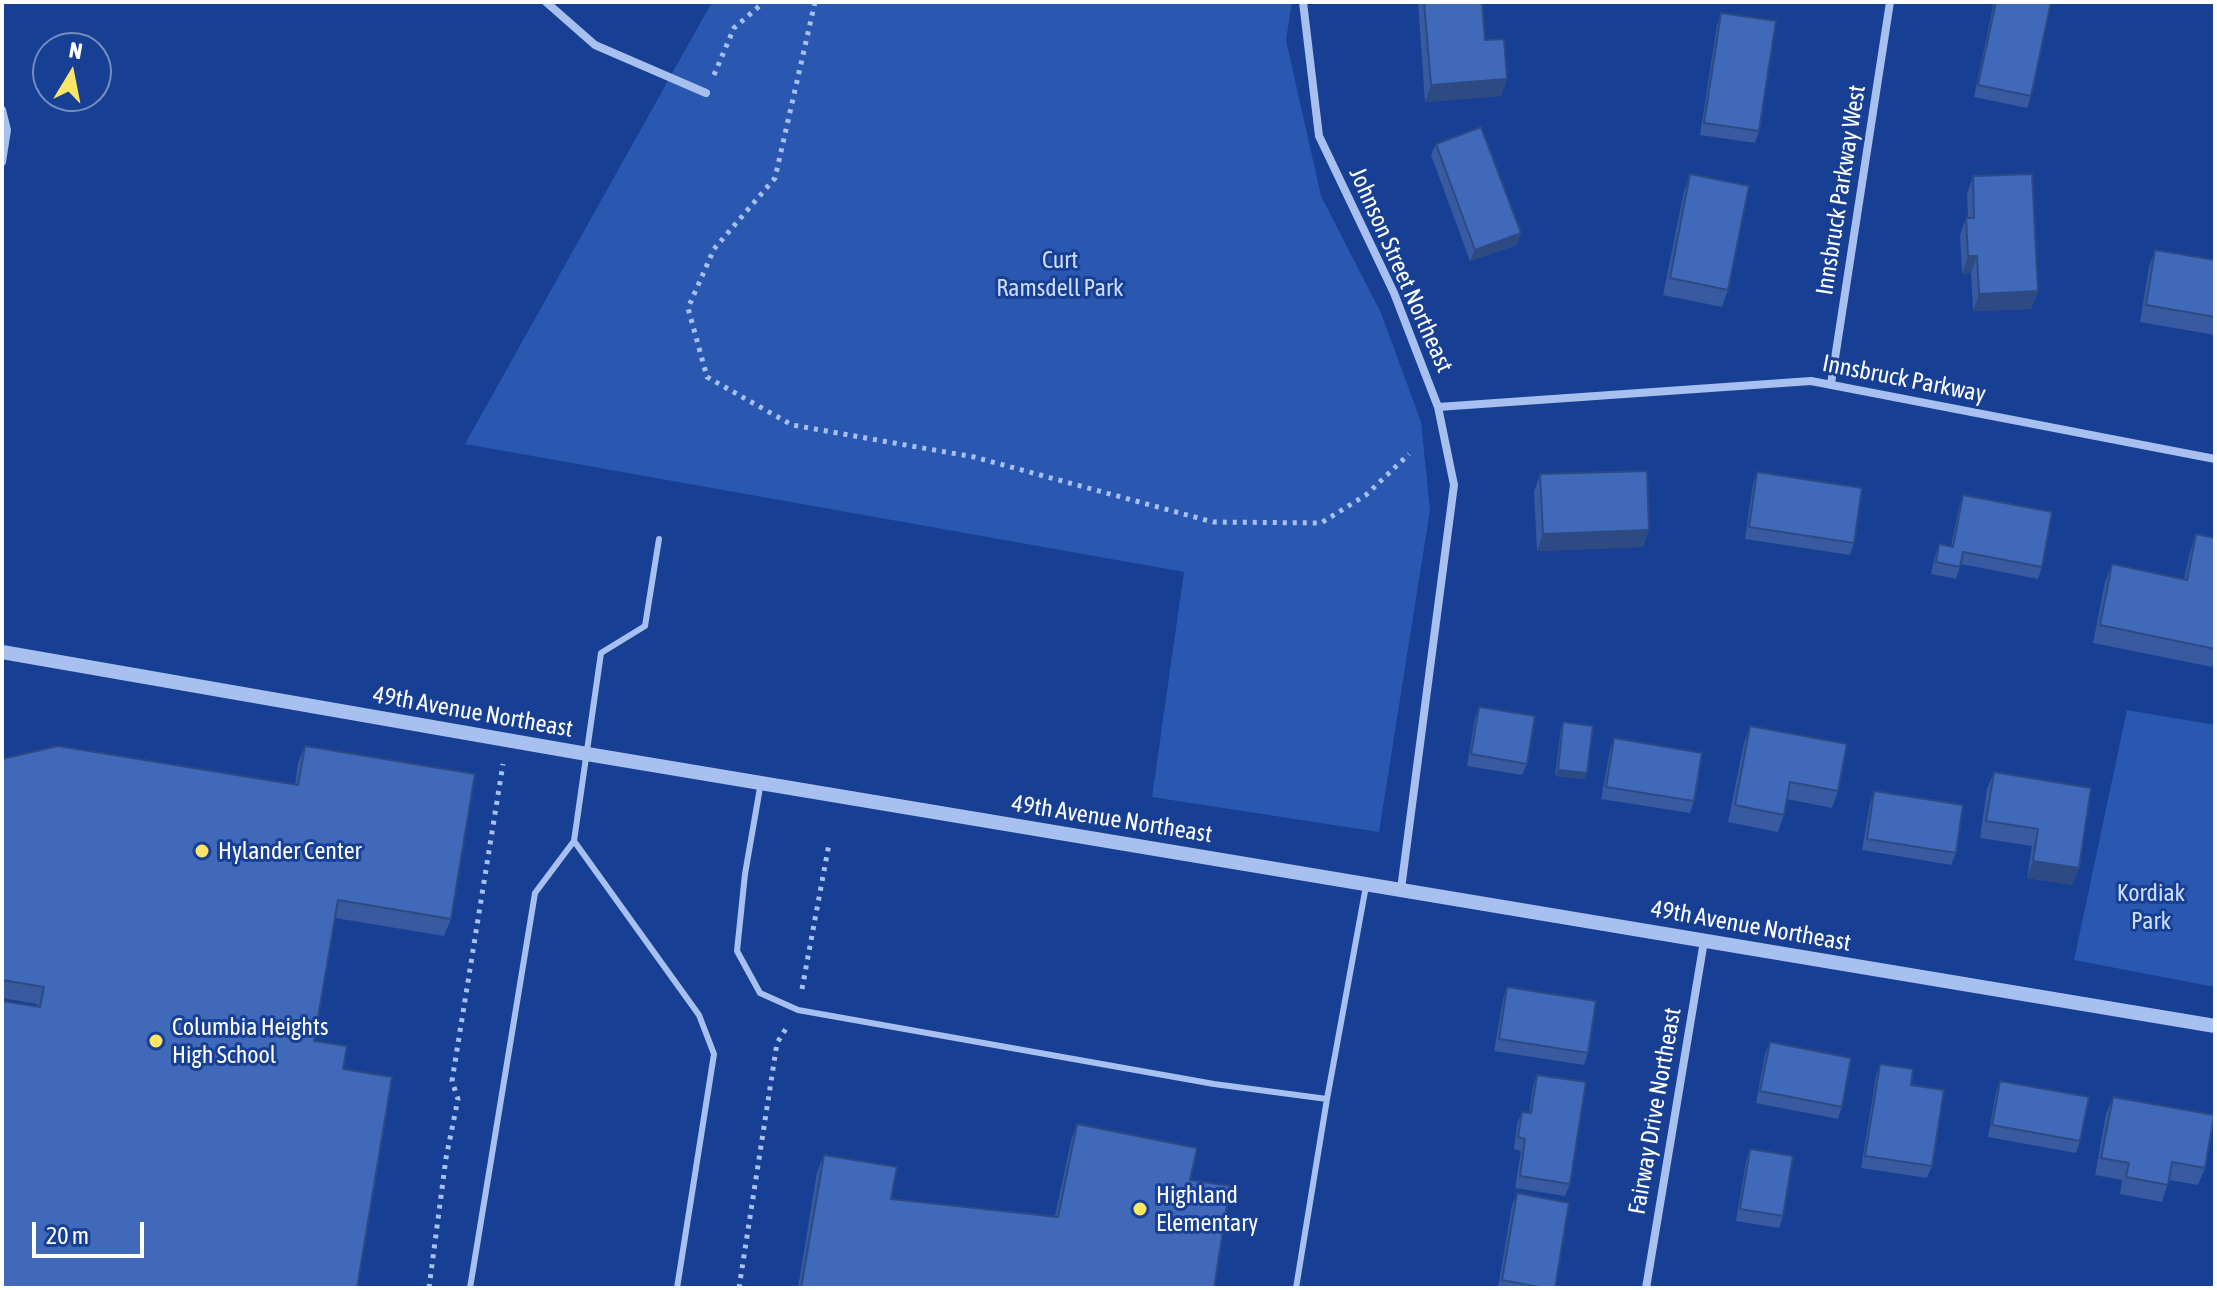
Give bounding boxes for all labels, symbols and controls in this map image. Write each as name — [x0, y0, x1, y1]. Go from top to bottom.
north arrow — [32, 32, 112, 112]
text: N — [67, 36, 84, 64]
street label: Innsbruck Parkway West — [1810, 83, 1872, 297]
street label: Johnson Street Northeast — [1343, 163, 1459, 377]
park label: Curt Ramsdell Park — [996, 246, 1124, 302]
street label: Innsbruck Parkway — [1820, 349, 1988, 409]
street label: 49th Avenue Northeast — [371, 680, 575, 744]
street label: 49th Avenue Northeast — [1010, 789, 1214, 849]
place label: Hylander Center — [218, 837, 362, 865]
marker: Hylander Center — [193, 842, 211, 860]
park label: Kordiak Park — [2117, 879, 2185, 935]
street label: 49th Avenue Northeast — [1649, 894, 1853, 958]
street label: Fairway Drive Northeast — [1623, 1005, 1687, 1217]
place label: Columbia Heights High School — [172, 1013, 328, 1069]
marker: Columbia Heights High School — [147, 1032, 165, 1050]
place label: Highland Elementary — [1156, 1181, 1258, 1237]
marker: Highland Elementary — [1131, 1200, 1149, 1218]
scale bar — [36, 1206, 148, 1256]
text: 20 m — [46, 1222, 89, 1249]

